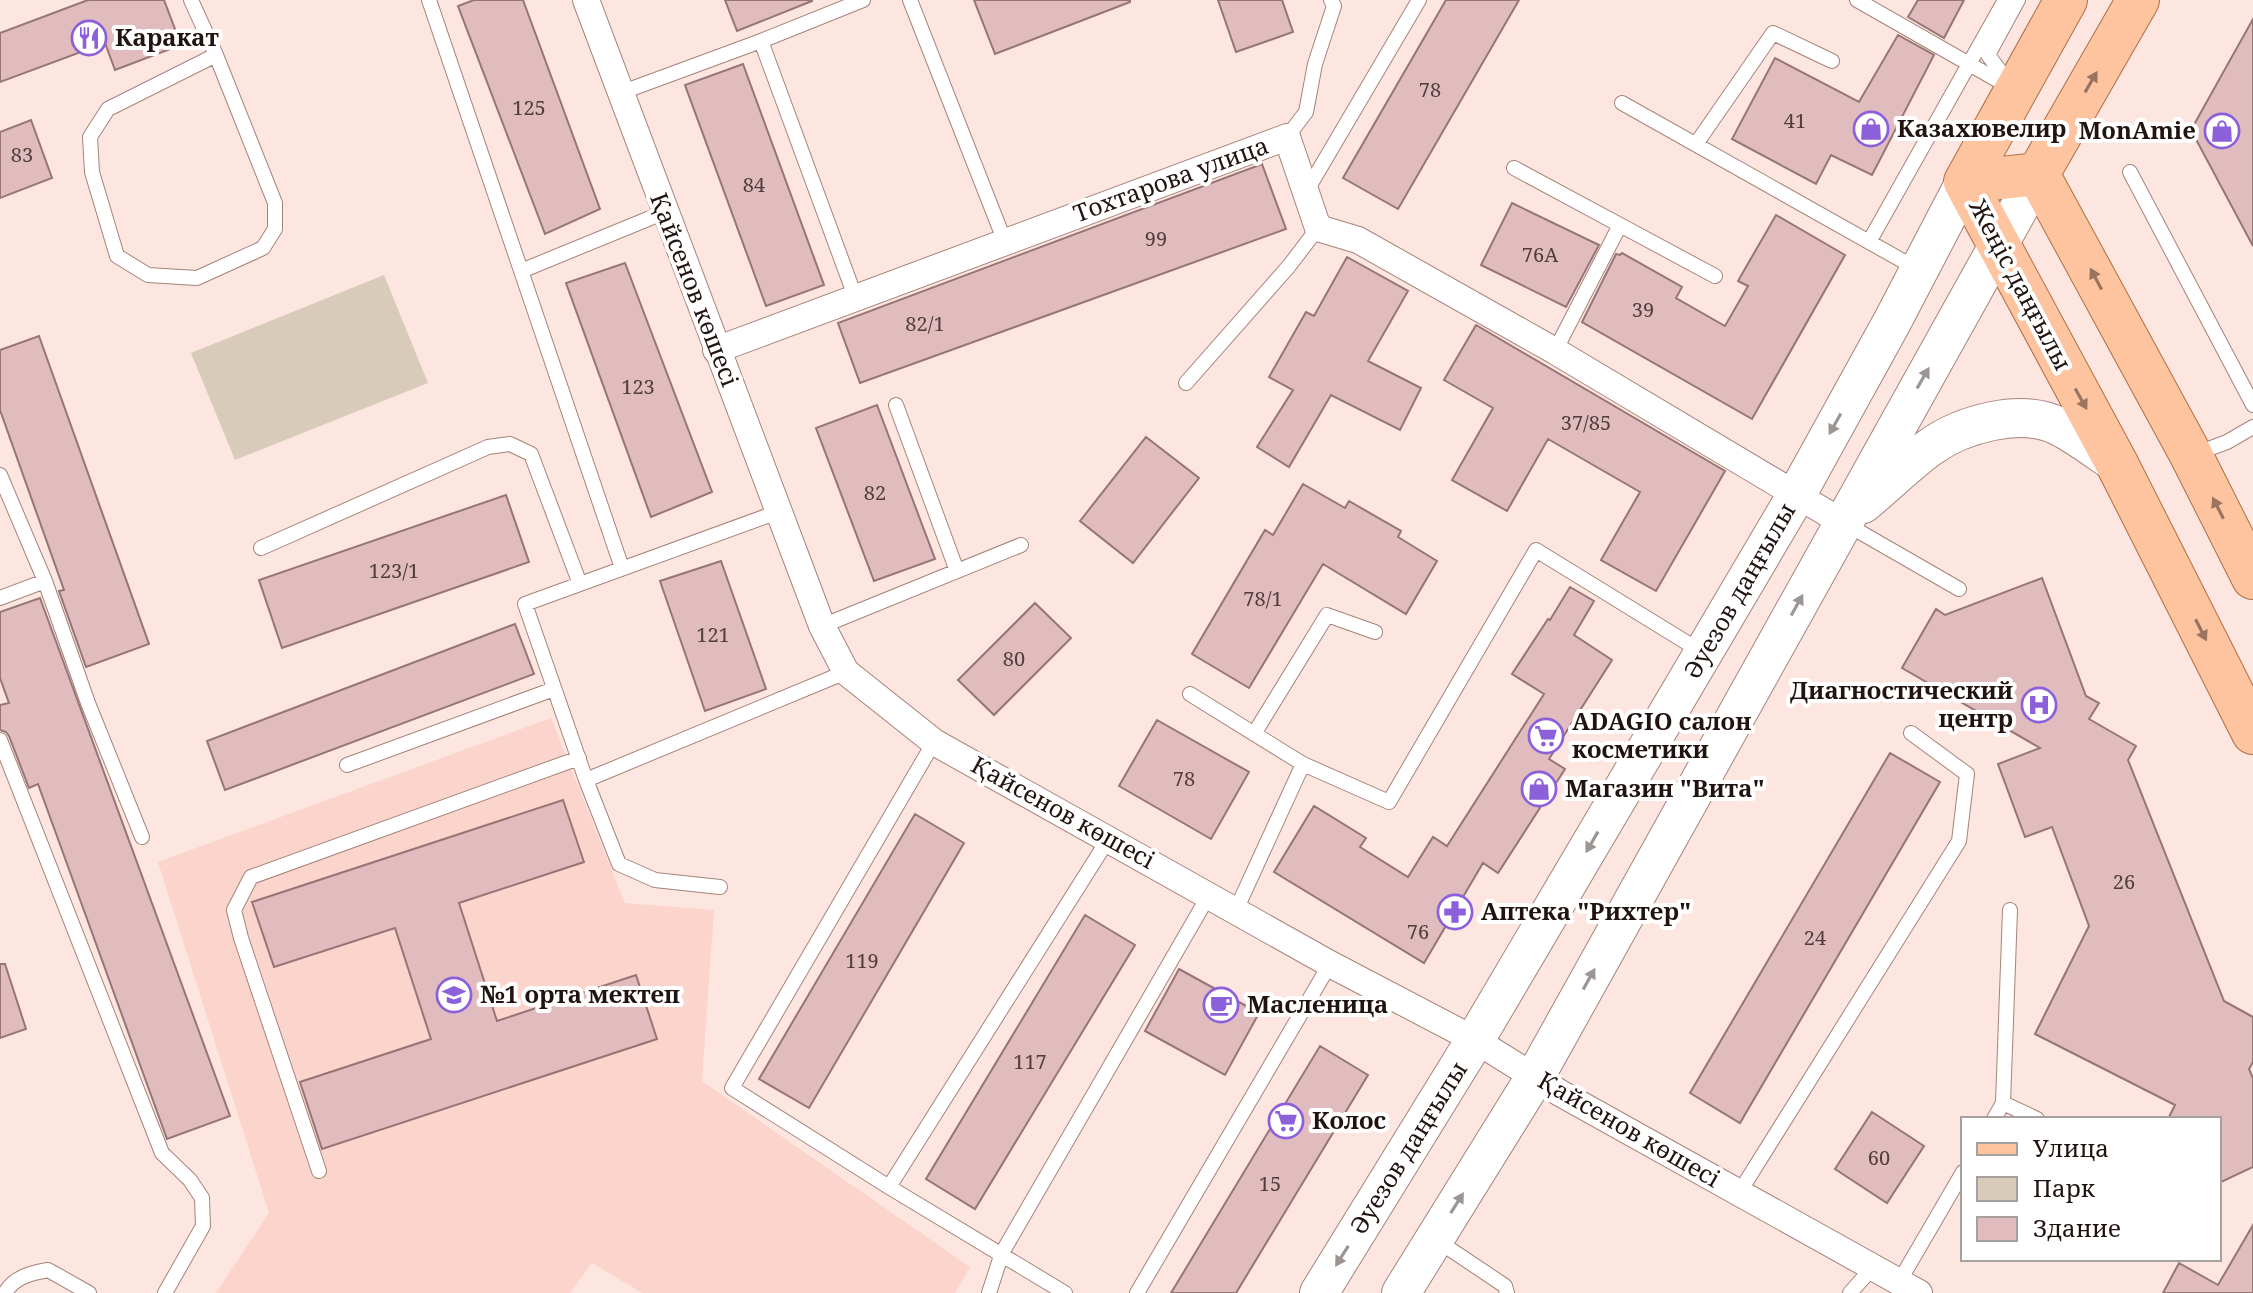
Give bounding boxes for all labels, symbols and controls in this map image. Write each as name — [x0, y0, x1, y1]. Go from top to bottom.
restaurant icon: Каракат — [70, 19, 108, 57]
place label: Каракат — [115, 20, 219, 53]
one-way arrow — [2084, 71, 2098, 93]
house number: 78 — [1419, 76, 1441, 103]
house number: 125 — [512, 94, 546, 121]
house number: 41 — [1784, 107, 1806, 134]
shop icon: Казахювелир — [1852, 110, 1890, 148]
place label: Казахювелир — [1897, 111, 2066, 144]
shop icon: MonAmie — [2203, 112, 2241, 150]
place label: MonAmie — [2078, 113, 2196, 146]
street label: Тохтарова улица — [1068, 128, 1273, 229]
house number: 83 — [11, 141, 33, 168]
house number: 84 — [743, 171, 765, 198]
street label: Қайсенов көшесі — [643, 188, 748, 391]
street label: Жеңіс даңғылы — [1962, 192, 2080, 376]
house number: 99 — [1145, 225, 1167, 252]
house number: 76А — [1522, 241, 1559, 268]
one-way arrow — [2089, 268, 2103, 290]
house number: 39 — [1632, 296, 1654, 323]
house number: 82/1 — [905, 310, 945, 337]
one-way arrow — [1916, 367, 1930, 389]
house number: 123 — [621, 373, 655, 400]
one-way arrow — [2075, 387, 2088, 410]
house number: 37/85 — [1561, 409, 1611, 436]
one-way arrow — [1829, 412, 1842, 435]
house number: 82 — [864, 479, 886, 506]
street label: Әуезов даңғылы — [1675, 496, 1802, 684]
one-way arrow — [2211, 497, 2225, 520]
house number: 123/1 — [369, 557, 419, 584]
house number: 78/1 — [1243, 585, 1283, 612]
one-way arrow — [1789, 594, 1803, 616]
one-way arrow — [2194, 618, 2207, 641]
house number: 121 — [696, 621, 730, 648]
house number: 80 — [1003, 645, 1025, 672]
place label: Диагностический центр — [1790, 673, 2013, 734]
hospital icon: Диагностический центр — [2020, 686, 2058, 724]
place label: ADAGIO салон косметики — [1572, 704, 1751, 765]
supermarket icon: ADAGIO салон косметики — [1527, 717, 1565, 755]
street label: Қайсенов көшесі — [966, 747, 1162, 876]
house number: 78 — [1173, 765, 1195, 792]
shop icon: Магазин "Вита" — [1520, 770, 1558, 808]
place label: Магазин "Вита" — [1565, 771, 1765, 804]
one-way arrow — [1585, 831, 1599, 853]
house number: 26 — [2113, 868, 2135, 895]
pharmacy icon: Аптека "Рихтер" — [1436, 893, 1474, 931]
place label: Аптека "Рихтер" — [1481, 894, 1691, 927]
house number: 76 — [1407, 918, 1429, 945]
house number: 24 — [1804, 924, 1826, 951]
house number: 119 — [845, 947, 879, 974]
one-way arrow — [1582, 968, 1596, 990]
school or university icon: №1 орта мектеп — [435, 976, 473, 1014]
place label: №1 орта мектеп — [480, 977, 680, 1010]
cafe icon: Масленица — [1202, 986, 1240, 1024]
place label: Масленица — [1247, 987, 1388, 1020]
house number: 117 — [1013, 1048, 1047, 1075]
street label: Әуезов даңғылы — [1341, 1055, 1474, 1240]
street label: Қайсенов көшесі — [1533, 1063, 1727, 1194]
supermarket icon: Колос — [1267, 1102, 1305, 1140]
place label: Колос — [1312, 1103, 1386, 1136]
legend — [1961, 1117, 2221, 1261]
text: Улица — [2033, 1131, 2109, 1164]
house number: 60 — [1868, 1144, 1890, 1171]
house number: 15 — [1259, 1170, 1281, 1197]
text: Парк — [2033, 1171, 2096, 1204]
one-way arrow — [1449, 1192, 1463, 1214]
text: Здание — [2033, 1211, 2121, 1244]
one-way arrow — [1335, 1245, 1349, 1267]

